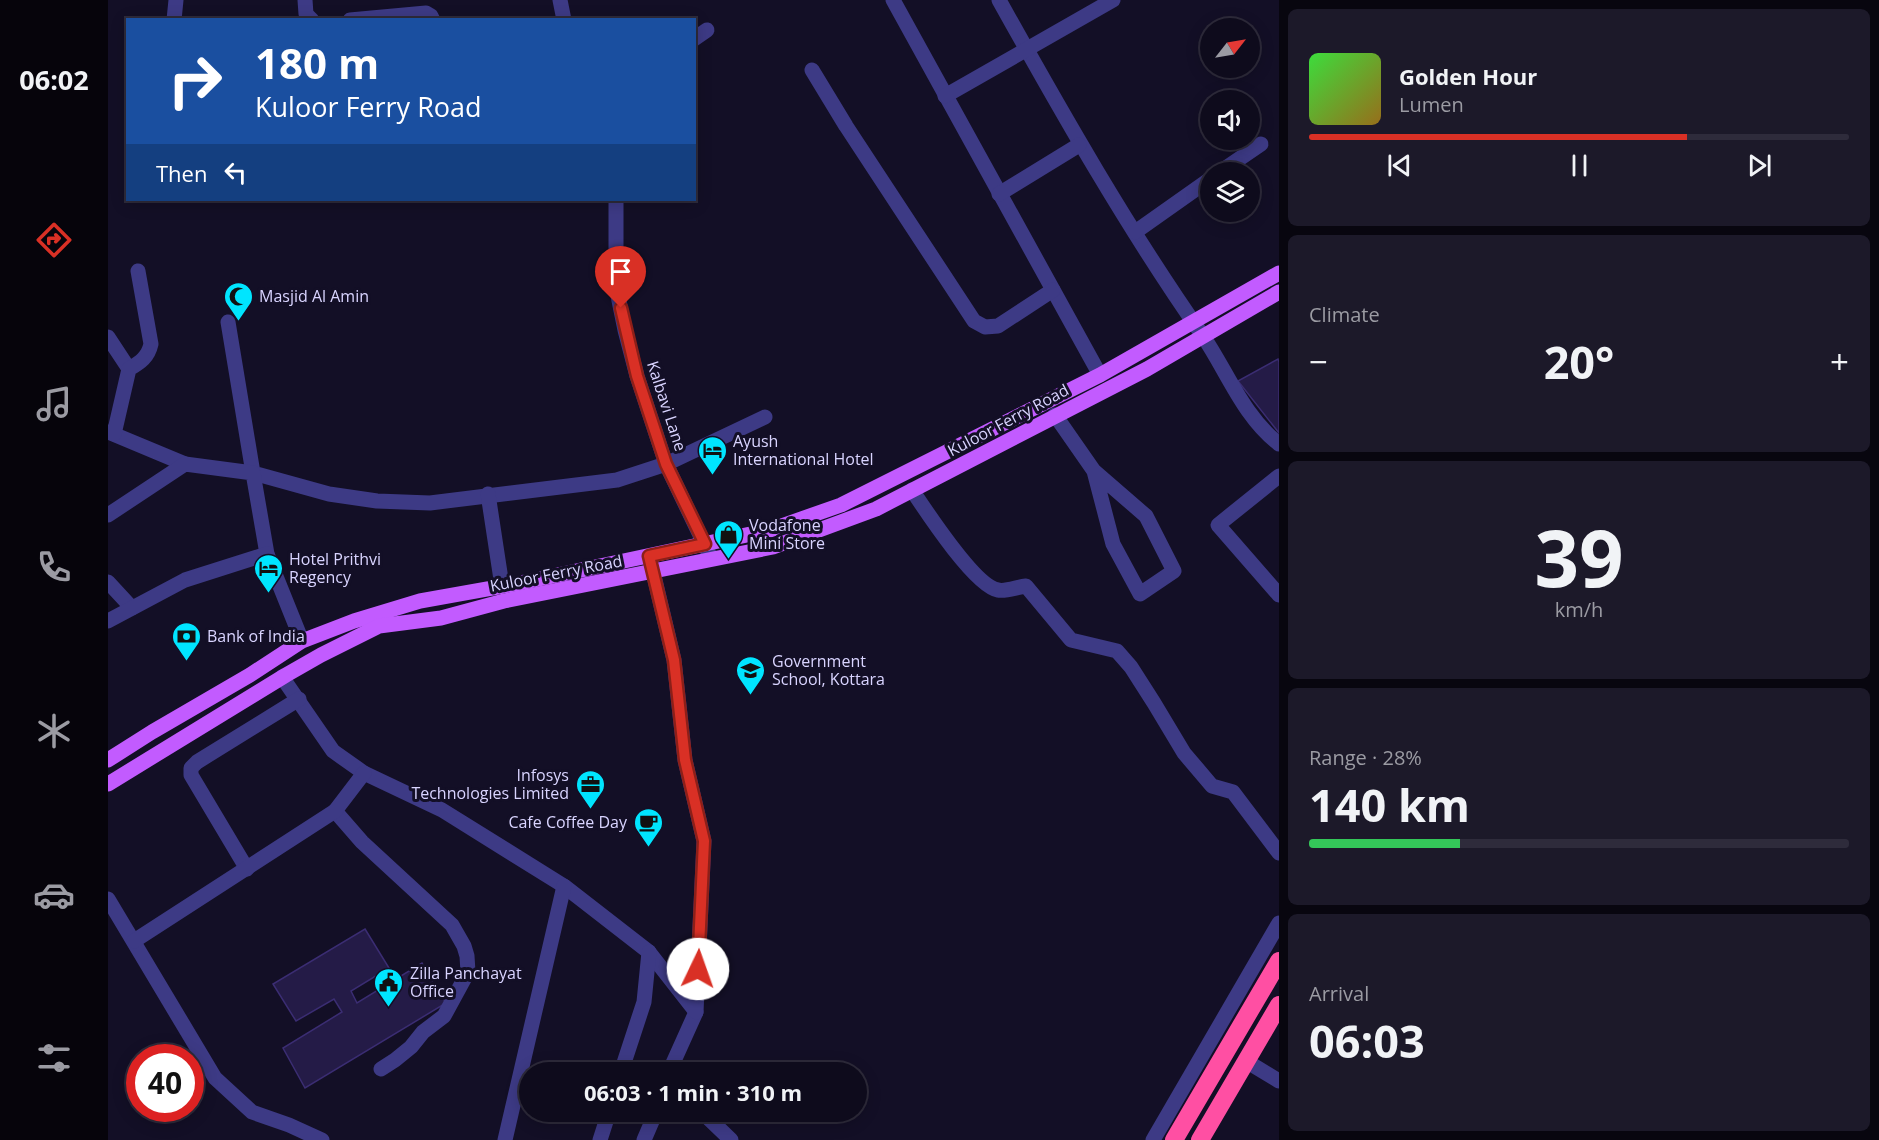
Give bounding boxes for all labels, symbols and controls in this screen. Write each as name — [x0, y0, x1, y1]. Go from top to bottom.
north arrow — [1200, 18, 1260, 78]
map controls — [1200, 18, 1260, 222]
text: 180 m — [255, 34, 379, 91]
icon: right — [156, 42, 234, 120]
text: 06:02 — [19, 61, 89, 98]
text: Golden Hour — [1399, 61, 1537, 91]
text: Kuloor Ferry Road — [255, 88, 482, 125]
button: sound — [1200, 90, 1260, 150]
text: Lumen — [1399, 91, 1464, 118]
icon: previous — [1383, 149, 1416, 182]
icon: pause — [1563, 149, 1596, 182]
icon: next — [1743, 149, 1776, 182]
icon: left — [219, 156, 252, 189]
text: Then — [156, 158, 207, 188]
button: layers — [1200, 162, 1260, 222]
icon: directions — [33, 219, 75, 261]
pin — [595, 246, 646, 308]
icon: arrive — [604, 255, 637, 288]
mosque icon: Masjid Al Amin — [222, 280, 254, 322]
place label: Masjid Al Amin — [259, 285, 369, 307]
text: Climate — [1309, 301, 1380, 328]
text: 20° — [1544, 331, 1614, 392]
text: − — [1309, 339, 1328, 384]
text: + — [1830, 339, 1849, 384]
street label: Kalbavi Lane — [642, 358, 692, 454]
street label: Kuloor Ferry Road — [944, 379, 1072, 461]
icon: music — [33, 383, 75, 425]
place label: Ayush International Hotel — [733, 430, 874, 470]
hotel icon: Ayush International Hotel — [696, 434, 728, 476]
text: 39 — [1534, 504, 1624, 610]
place label: Vodafone Mini Store — [749, 514, 825, 554]
shop icon: Vodafone Mini Store — [712, 518, 744, 560]
icon: phone — [33, 546, 75, 588]
place label: Hotel Prithvi Regency — [289, 548, 381, 588]
street label: Kuloor Ferry Road — [488, 549, 624, 597]
hotel icon: Hotel Prithvi Regency — [252, 552, 284, 594]
text: km/h — [1555, 596, 1603, 623]
bank icon: Bank of India — [170, 620, 202, 662]
place label: Bank of India — [207, 625, 305, 647]
place label: Government School, Kottara — [772, 650, 885, 690]
school or university icon: Government School, Kottara — [735, 654, 767, 696]
icon: climate — [33, 710, 75, 752]
text: Range · 28% — [1309, 744, 1422, 771]
place label: Infosys Technologies Limited — [411, 764, 569, 804]
office icon: Infosys Technologies Limited — [574, 768, 606, 810]
text: 140 km — [1309, 774, 1470, 835]
cafe icon: Cafe Coffee Day — [632, 806, 664, 848]
place label: Cafe Coffee Day — [508, 811, 628, 833]
icon: car — [33, 874, 75, 916]
position arrow — [666, 937, 730, 1001]
place label: Zilla Panchayat Office — [410, 962, 522, 1002]
public building icon: Zilla Panchayat Office — [373, 966, 405, 1008]
text: Arrival — [1309, 980, 1369, 1007]
text: 06:03 — [1309, 1010, 1425, 1071]
icon: filters — [33, 1037, 75, 1079]
speed limit sign: 40 — [126, 1044, 204, 1122]
text: 06:03 · 1 min · 310 m — [584, 1077, 802, 1107]

